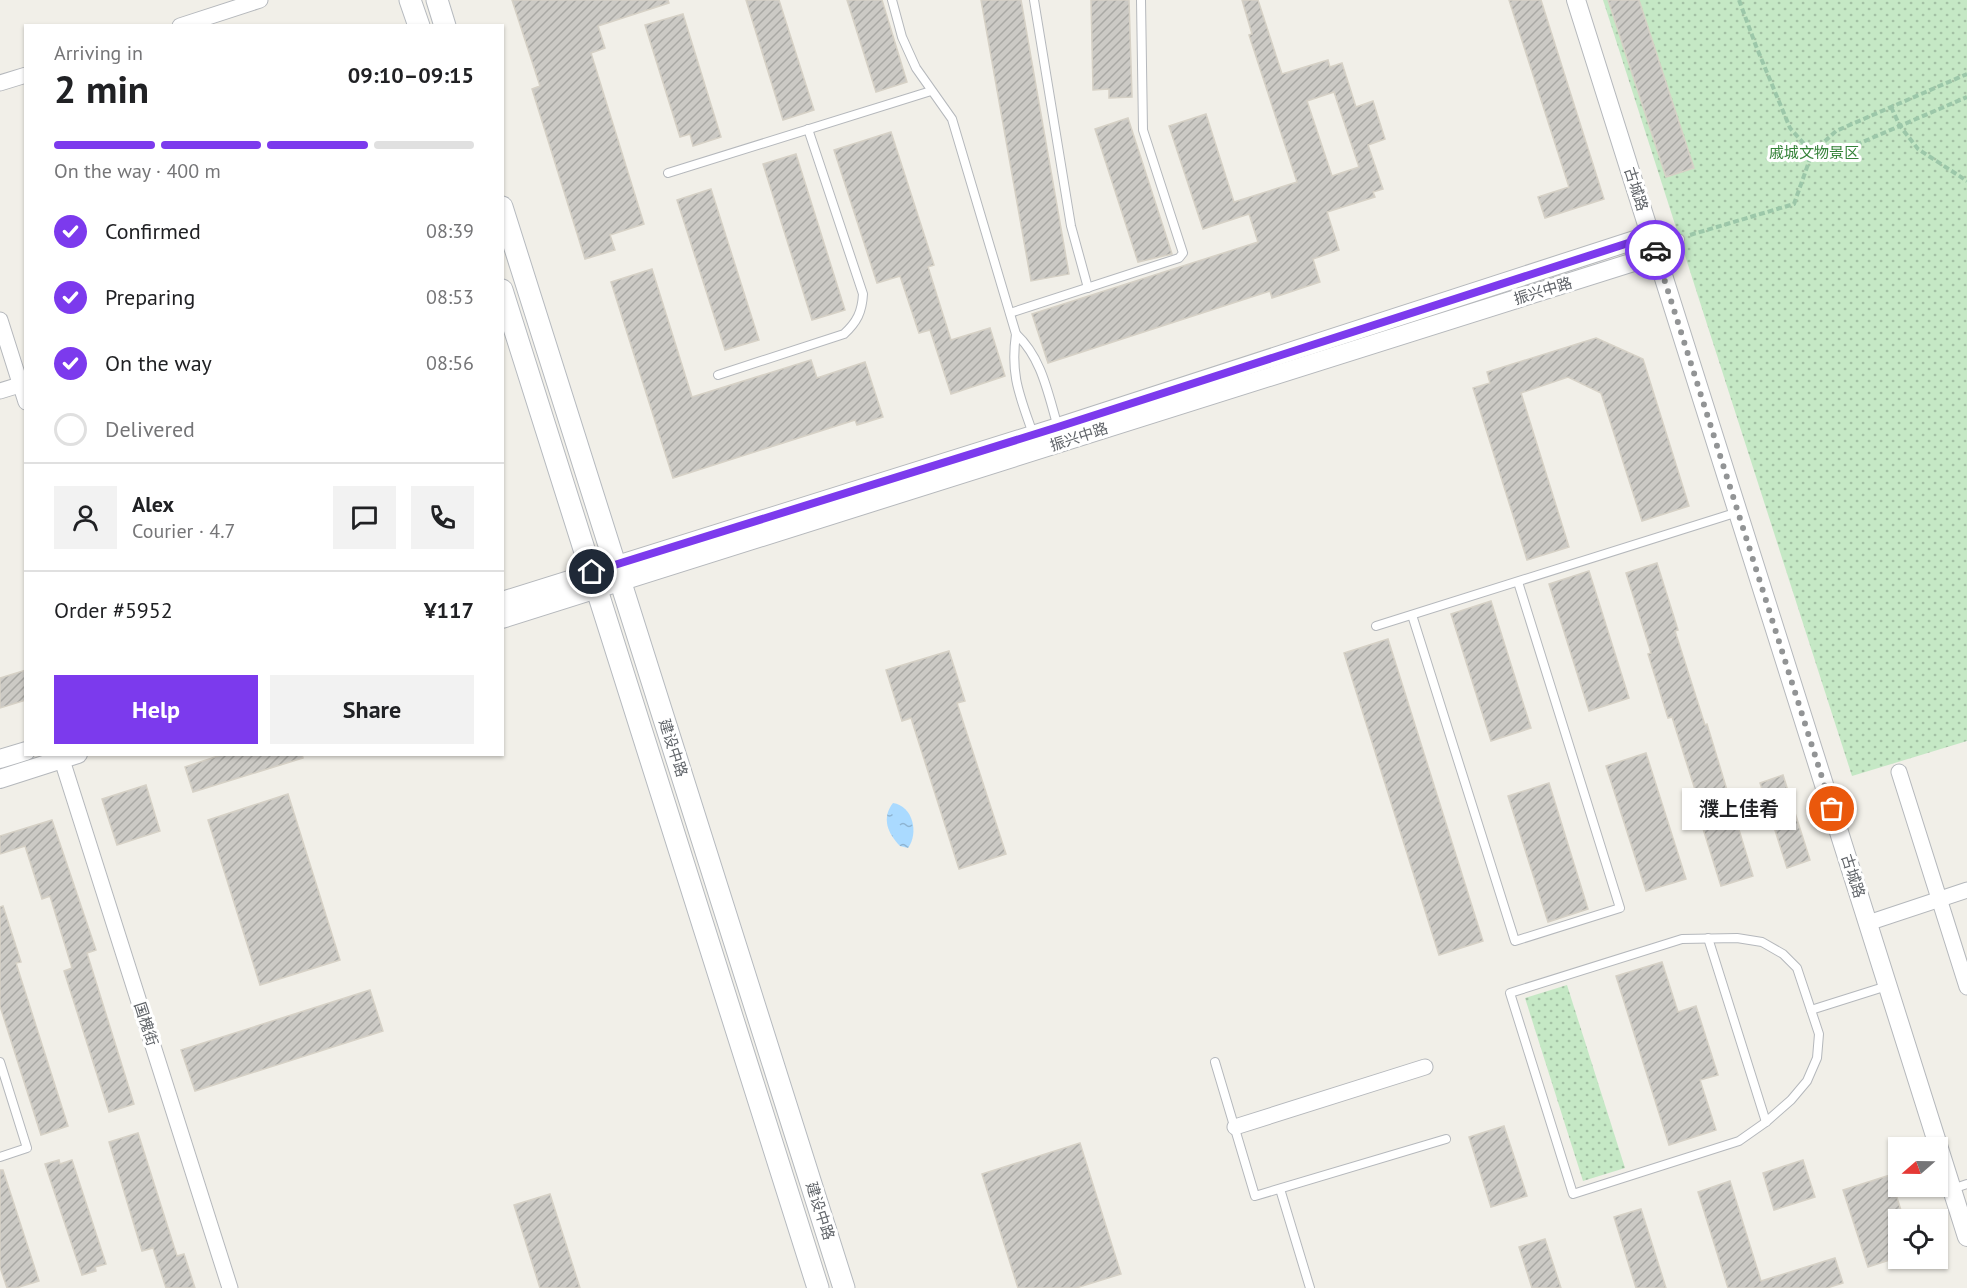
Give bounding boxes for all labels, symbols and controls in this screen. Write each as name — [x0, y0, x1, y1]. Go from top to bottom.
text: Arriving in — [54, 40, 143, 66]
text: 09:10–09:15 — [348, 61, 474, 89]
text: 2 min — [54, 63, 149, 114]
park label: 戚城文物景区 — [1769, 143, 1859, 162]
text: On the way · 400 m — [54, 158, 221, 184]
street label: 古城路 — [1620, 165, 1652, 213]
icon: check — [54, 215, 87, 248]
text: Confirmed — [105, 217, 201, 245]
text: 08:39 — [426, 218, 474, 244]
courier — [1625, 220, 1685, 280]
icon: car — [1639, 234, 1672, 267]
street label: 振兴中路 — [1511, 273, 1574, 308]
icon: check — [54, 281, 87, 314]
text: Preparing — [105, 283, 195, 311]
text: 08:53 — [426, 284, 474, 310]
icon: check — [54, 347, 87, 380]
text: On the way — [105, 349, 212, 377]
text: 08:56 — [426, 350, 474, 376]
text: Delivered — [105, 415, 195, 443]
street label: 振兴中路 — [1047, 418, 1110, 455]
button: person — [54, 486, 117, 549]
button: chat — [333, 486, 396, 549]
button: phone — [411, 486, 474, 549]
text: Alex — [132, 490, 174, 518]
text: Courier · 4.7 — [132, 518, 235, 544]
pin — [566, 546, 617, 597]
icon: home — [575, 555, 608, 588]
text: Order #5952 — [54, 596, 173, 624]
text: ¥117 — [424, 596, 474, 624]
button: Help — [54, 675, 258, 744]
button: Share — [270, 675, 474, 744]
street label: 建设中路 — [655, 716, 692, 779]
pin — [1806, 783, 1857, 834]
callout: 濮上佳肴 — [1682, 788, 1796, 830]
icon: bag — [1815, 792, 1848, 825]
text: 濮上佳肴 — [1699, 796, 1779, 822]
street label: 古城路 — [1837, 852, 1869, 900]
street label: 国槐街 — [130, 1000, 162, 1048]
north arrow — [1888, 1137, 1948, 1197]
map controls — [1888, 1137, 1948, 1269]
street label: 建设中路 — [802, 1179, 839, 1242]
button: locate — [1888, 1209, 1948, 1269]

